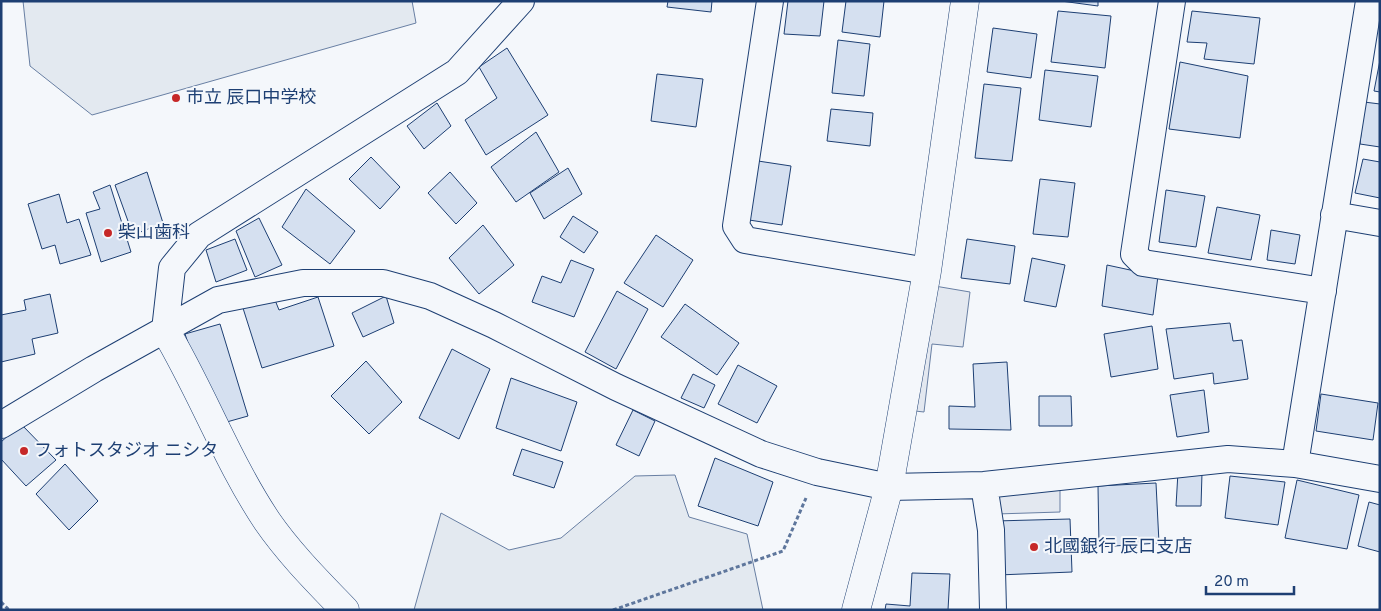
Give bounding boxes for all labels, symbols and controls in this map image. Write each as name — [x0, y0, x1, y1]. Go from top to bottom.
place label: 市立 辰口中学校 — [186, 87, 316, 110]
marker: 市立 辰口中学校 — [170, 92, 182, 104]
place label: 柴山歯科 — [118, 222, 190, 245]
marker: 柴山歯科 — [102, 227, 114, 239]
place label: フォトスタジオ ニシタ — [34, 440, 218, 463]
marker: フォトスタジオ ニシタ — [18, 445, 30, 457]
place label: 北國銀行 辰口支店 — [1044, 536, 1192, 559]
marker: 北國銀行 辰口支店 — [1028, 541, 1040, 553]
scale bar — [1206, 564, 1294, 596]
text: 20 m — [1214, 573, 1249, 592]

